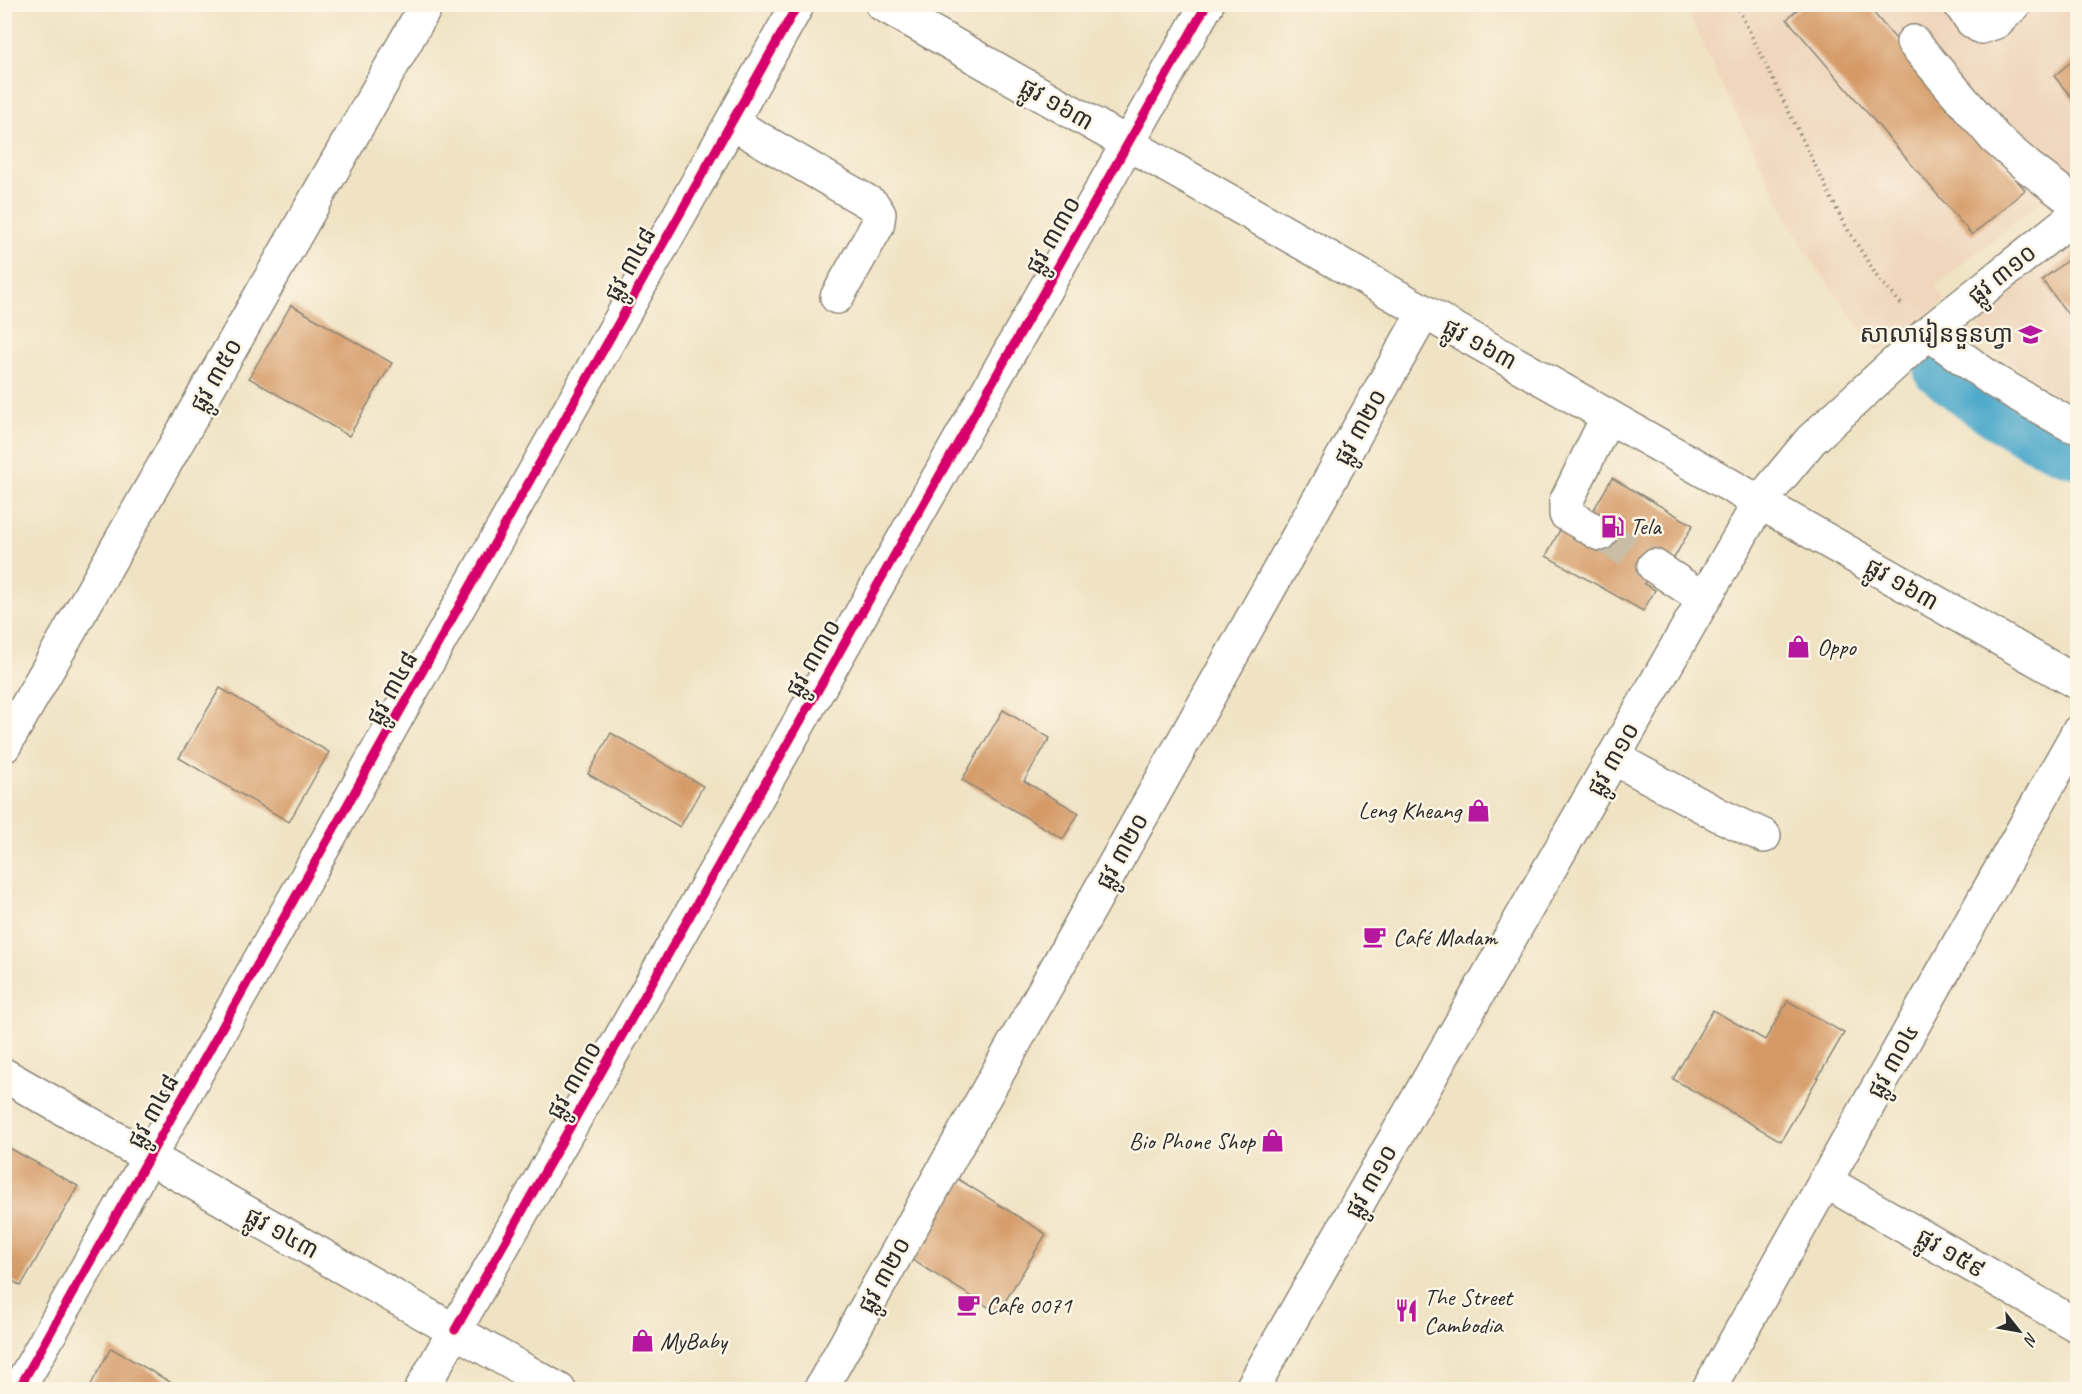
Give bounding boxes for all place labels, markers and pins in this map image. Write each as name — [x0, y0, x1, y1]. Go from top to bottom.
place label: សាលារៀនទួនហ្វា — [1860, 318, 2013, 349]
school or university icon: សាលារៀនទួនហ្វា — [2018, 321, 2044, 347]
place label: Tela — [1630, 511, 1662, 541]
fuel station icon: Tela — [1599, 513, 1625, 539]
place label: Oppo — [1817, 632, 1857, 662]
shop icon: Oppo — [1786, 634, 1812, 660]
place label: Leng Kheang — [1358, 795, 1463, 825]
shop icon: Leng Kheang — [1466, 797, 1492, 823]
place label: Café Madam — [1393, 922, 1498, 952]
cafe icon: Café Madam — [1362, 924, 1388, 950]
place label: Bio Phone Shop — [1129, 1126, 1256, 1156]
shop icon: Bio Phone Shop — [1260, 1128, 1286, 1154]
place label: The Street Cambodia — [1424, 1282, 1514, 1340]
place label: Cafe 0071 — [986, 1290, 1073, 1320]
cafe icon: Cafe 0071 — [955, 1292, 981, 1318]
restaurant icon: The Street Cambodia — [1393, 1298, 1419, 1324]
place label: MyBaby — [660, 1326, 728, 1356]
shop icon: MyBaby — [629, 1328, 655, 1354]

